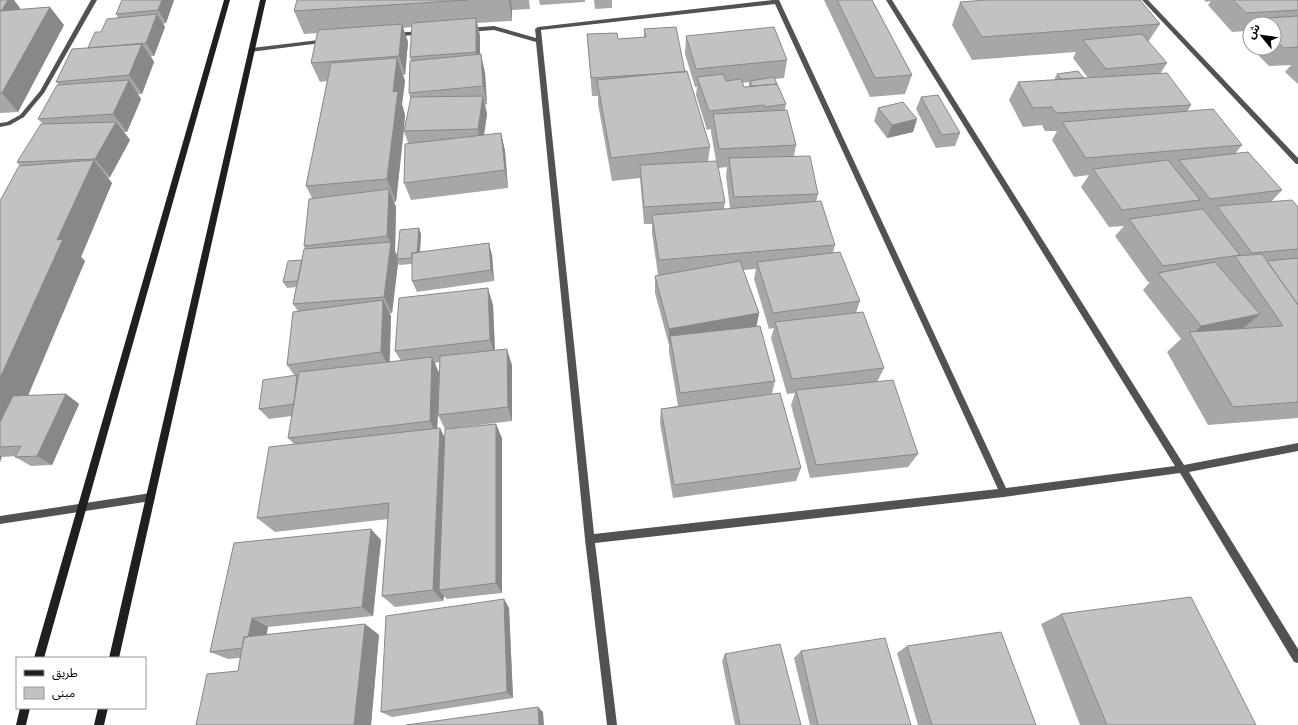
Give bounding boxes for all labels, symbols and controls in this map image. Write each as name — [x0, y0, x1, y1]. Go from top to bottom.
north arrow — [1242, 16, 1282, 56]
text: ش — [1243, 21, 1263, 41]
legend — [16, 657, 146, 709]
text: طريق — [52, 665, 78, 681]
text: مبنى — [52, 685, 75, 701]

